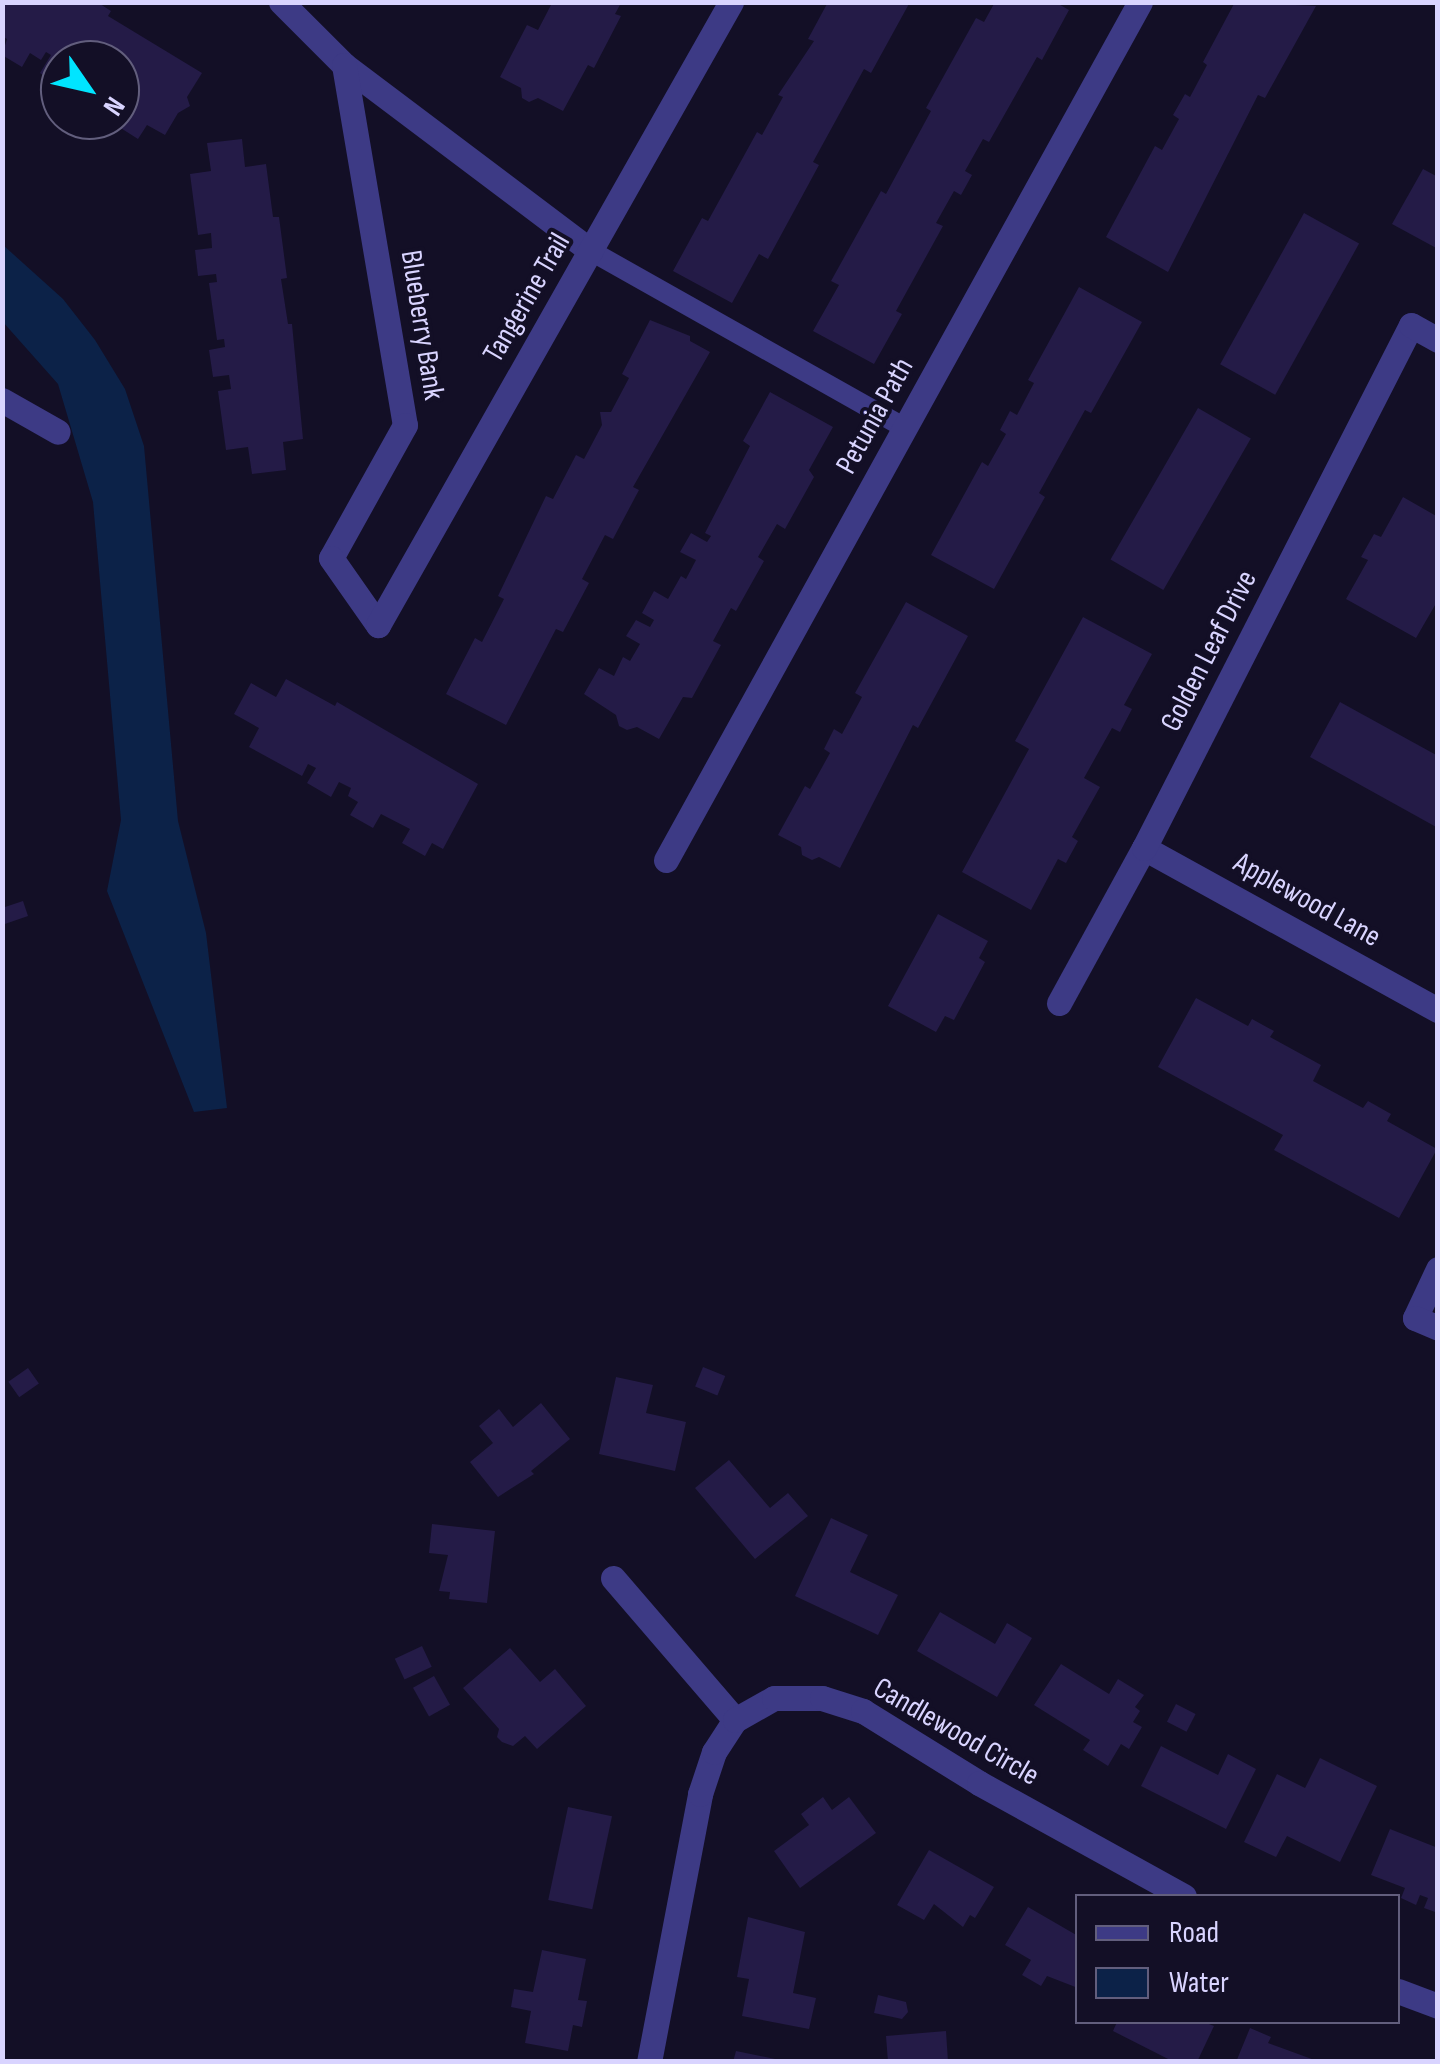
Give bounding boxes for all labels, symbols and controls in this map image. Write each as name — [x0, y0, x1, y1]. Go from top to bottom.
north arrow — [40, 40, 140, 140]
text: N — [96, 91, 131, 121]
street label: Tangerine Trail — [476, 227, 578, 369]
street label: Blueberry Bank — [392, 248, 452, 402]
street label: Petunia Path — [829, 352, 921, 480]
street label: Golden Leaf Drive — [1153, 565, 1265, 737]
street label: Applewood Lane — [1227, 845, 1387, 955]
street label: Candlewood Circle — [867, 1670, 1045, 1794]
legend — [1075, 1894, 1400, 2024]
text: Road — [1169, 1915, 1219, 1951]
text: Water — [1169, 1965, 1229, 2001]

